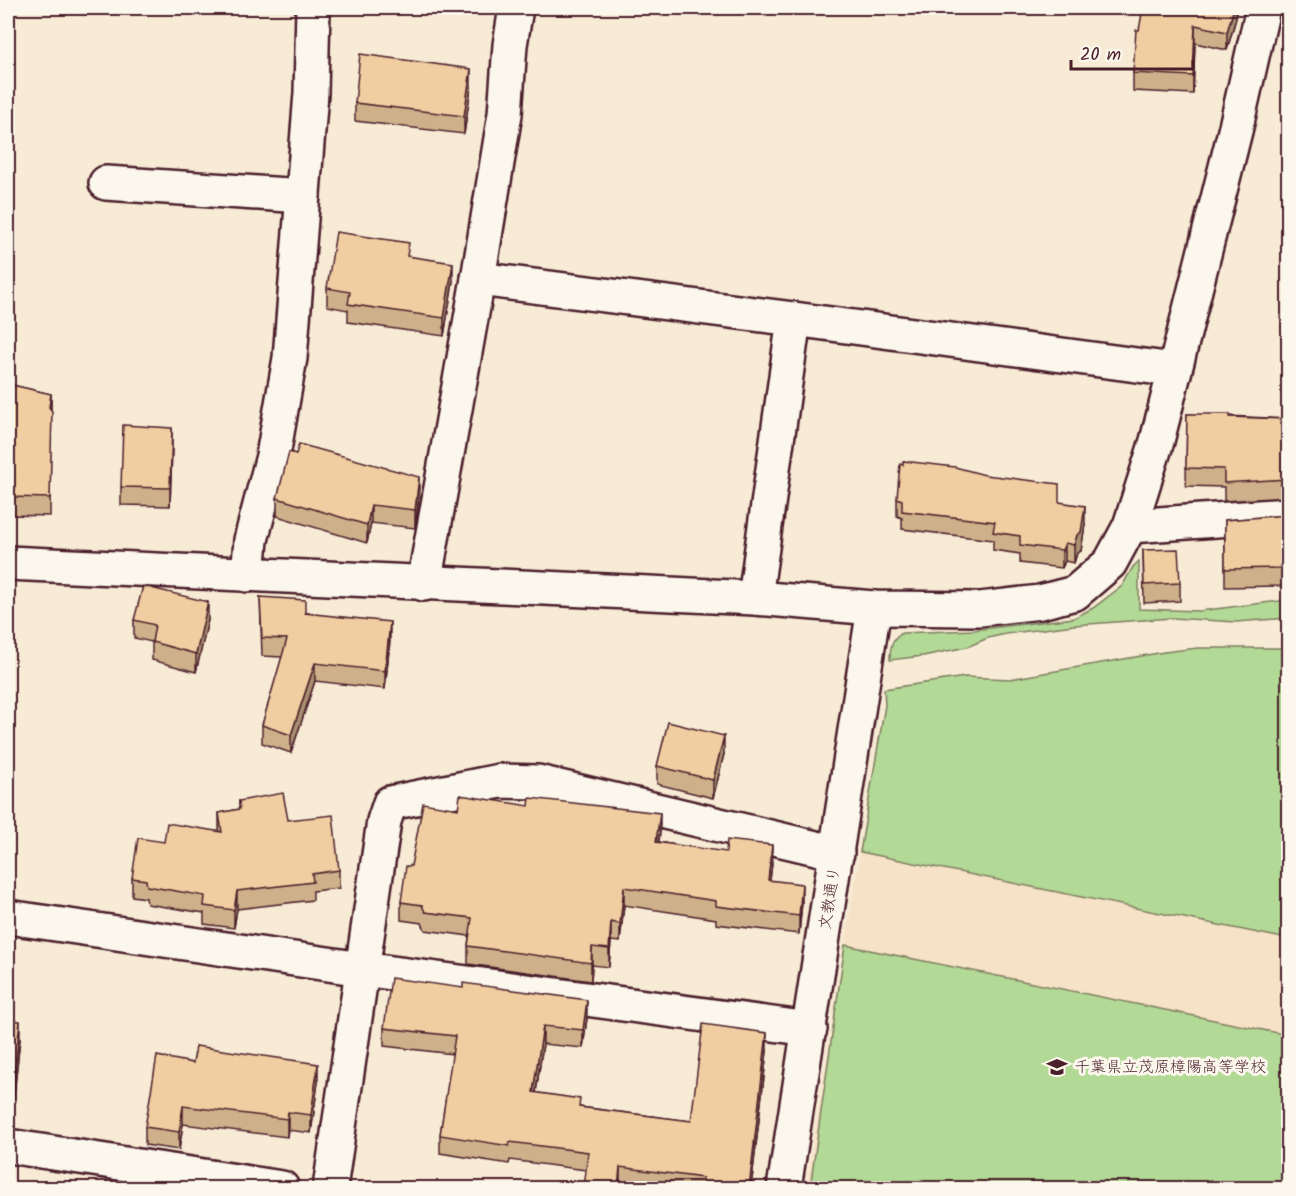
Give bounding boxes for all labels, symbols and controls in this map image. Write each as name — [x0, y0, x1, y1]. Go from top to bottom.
scale bar — [1071, 33, 1192, 71]
text: 20 m — [1080, 41, 1121, 70]
street label: 文教通り — [813, 864, 847, 932]
school or university icon: 千葉県立茂原樟陽高等学校 — [1045, 1055, 1069, 1079]
place label: 千葉県立茂原樟陽高等学校 — [1074, 1055, 1266, 1080]

